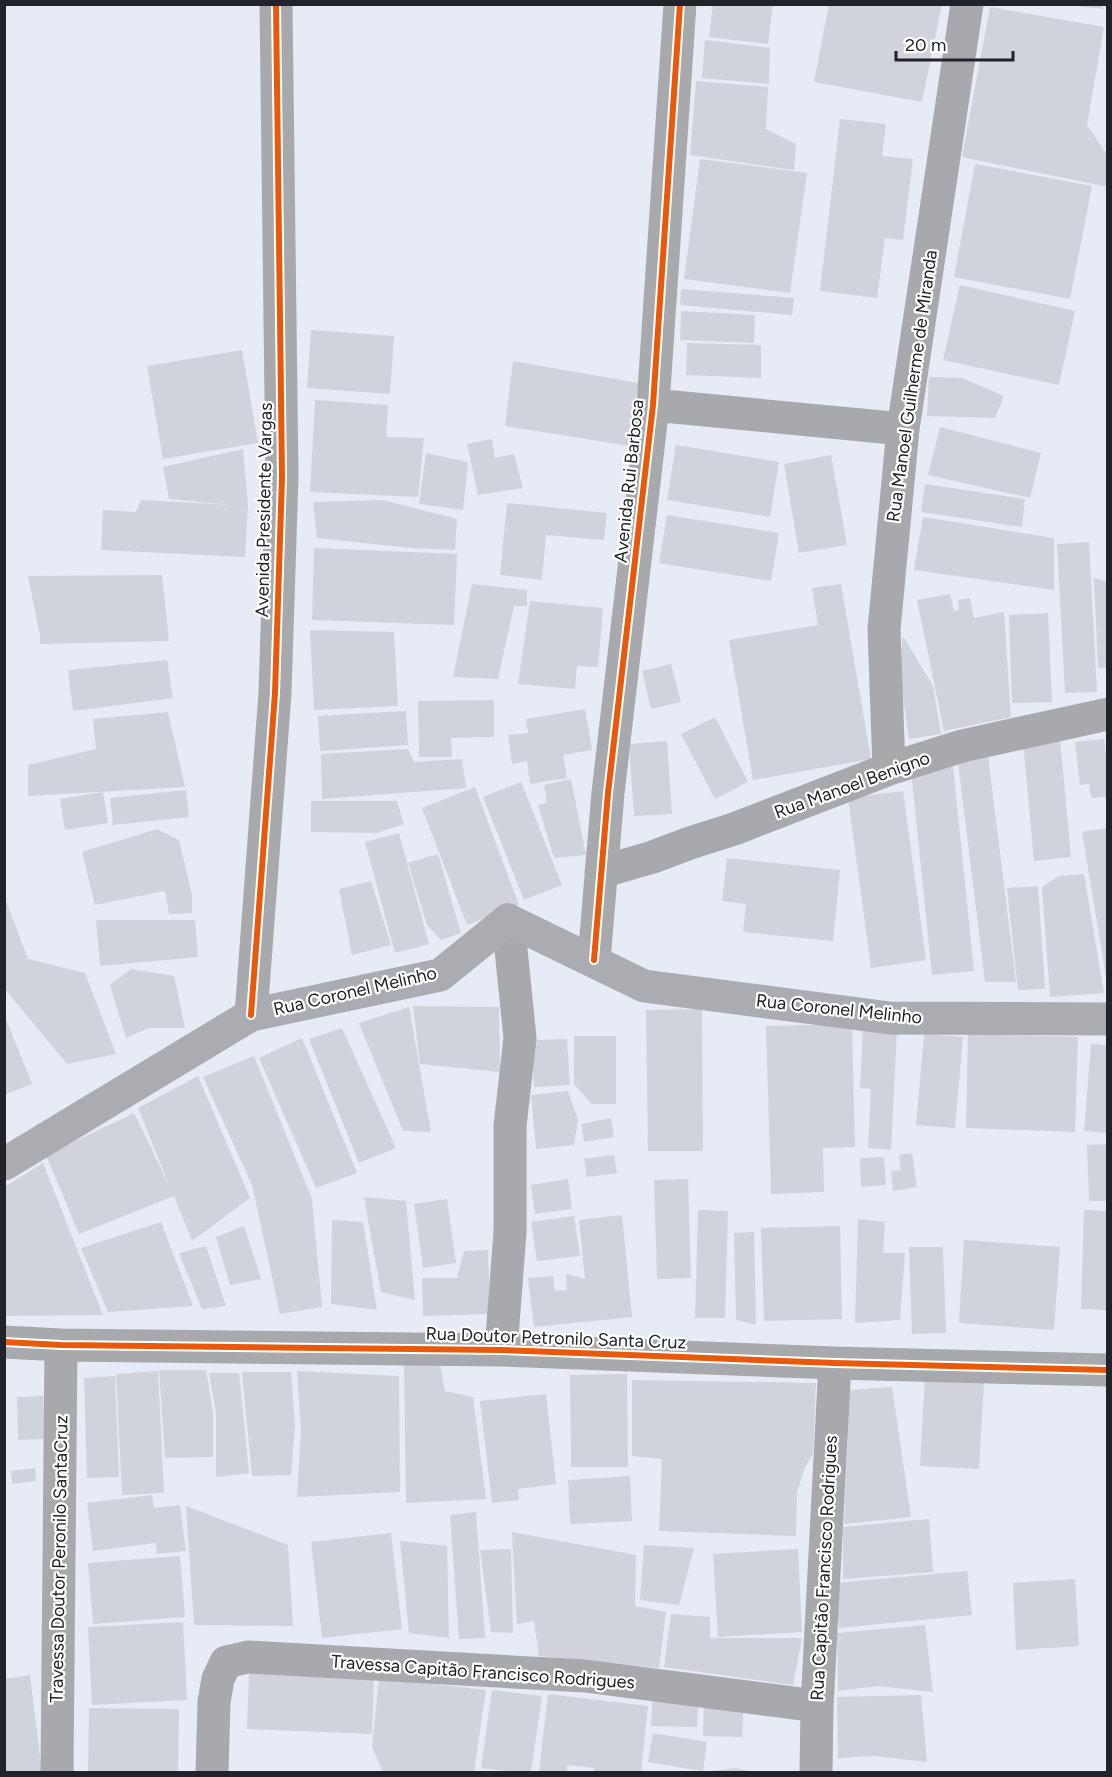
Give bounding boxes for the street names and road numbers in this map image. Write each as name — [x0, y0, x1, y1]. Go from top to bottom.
street label: Rua Manoel Guilherme de Miranda — [882, 248, 942, 524]
street label: Avenida Rui Barbosa — [609, 398, 649, 564]
street label: Avenida Presidente Vargas — [251, 402, 277, 618]
street label: Rua Manoel Benigno — [771, 747, 933, 823]
street label: Rua Coronel Melinho — [271, 962, 439, 1020]
street label: Rua Coronel Melinho — [755, 989, 923, 1029]
street label: Rua Doutor Petronilo Santa Cruz — [425, 1322, 687, 1354]
street label: Travessa Doutor Peronilo SantaCruz — [45, 1415, 73, 1703]
street label: Rua Capitão Francisco Rodrigues — [806, 1435, 842, 1701]
street label: Travessa Capitão Francisco Rodrigues — [330, 1650, 636, 1694]

